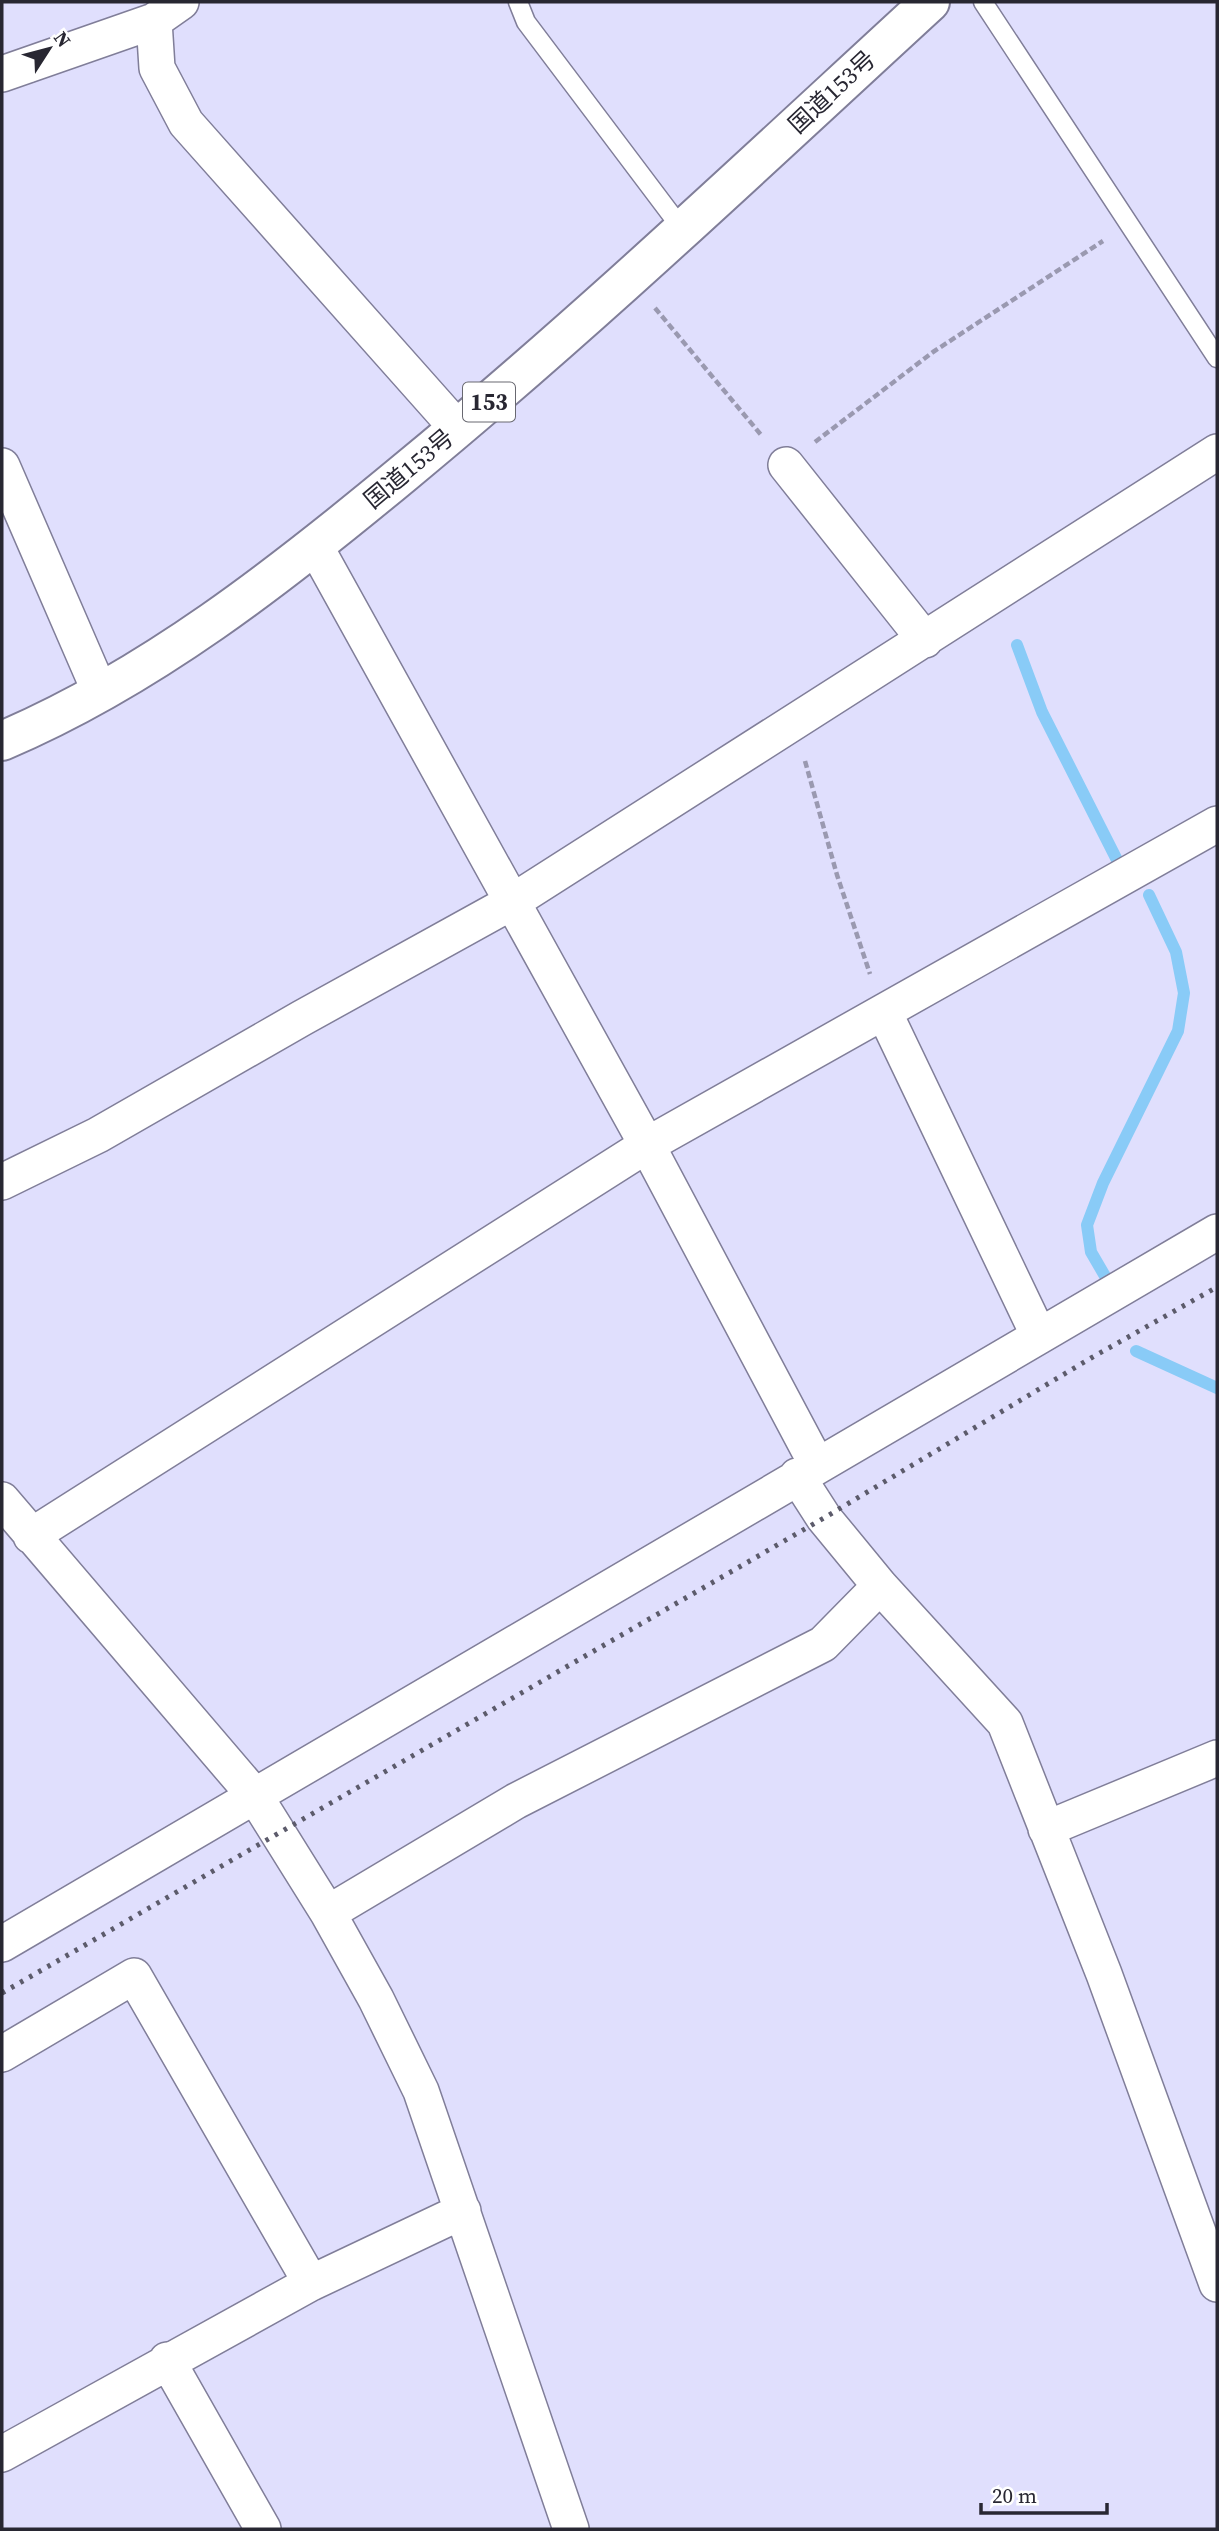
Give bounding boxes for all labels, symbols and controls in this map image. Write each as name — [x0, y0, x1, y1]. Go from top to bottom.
north arrow — [14, 14, 84, 84]
text: N — [48, 26, 77, 52]
street label: 国道153号 — [781, 43, 882, 141]
road number: 153 — [463, 382, 515, 422]
street label: 国道153号 — [357, 421, 461, 516]
scale bar — [981, 2472, 1107, 2516]
text: 20 m — [992, 2481, 1037, 2510]

